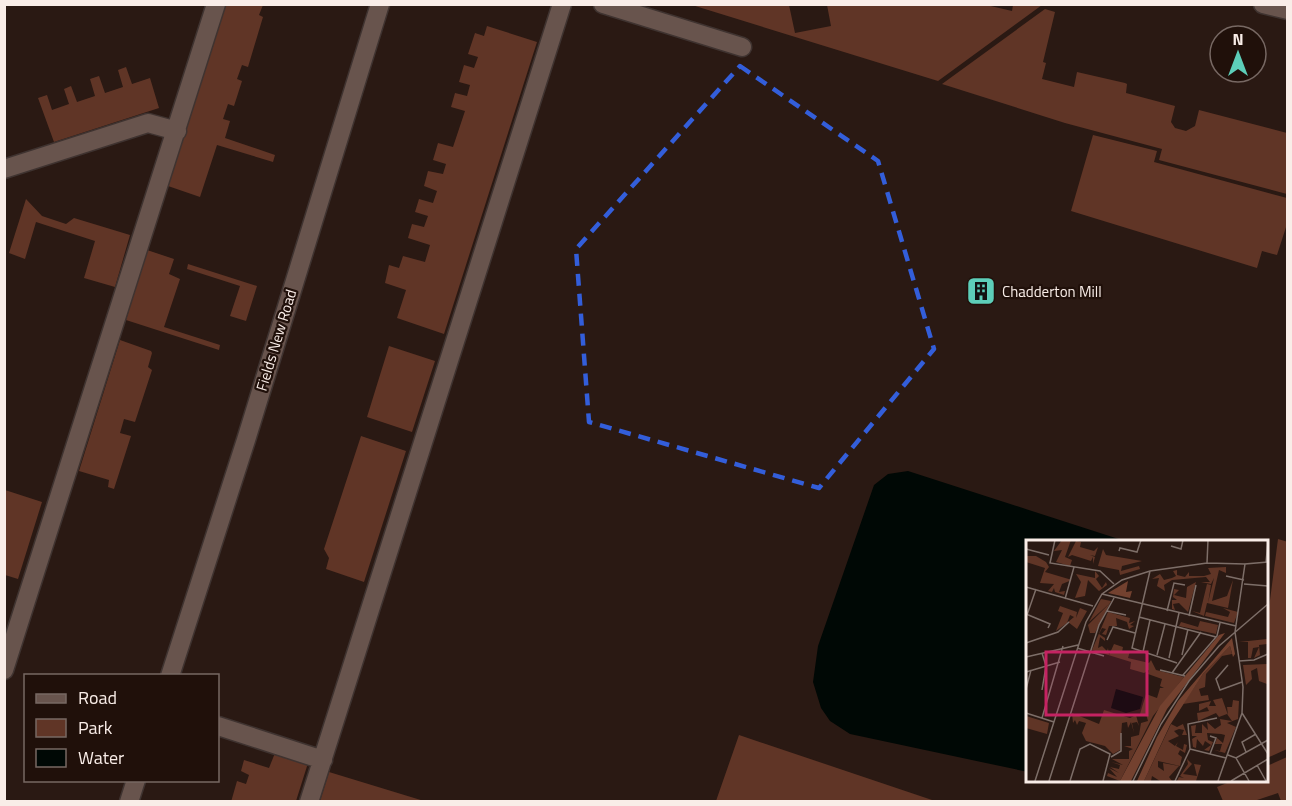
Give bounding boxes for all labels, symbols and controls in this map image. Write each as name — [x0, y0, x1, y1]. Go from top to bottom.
north arrow — [1208, 24, 1268, 84]
text: N — [1232, 27, 1244, 51]
building icon: Chadderton Mill — [965, 275, 997, 307]
place label: Chadderton Mill — [1002, 280, 1102, 303]
street label: Fields New Road — [250, 286, 302, 394]
inset map — [1026, 540, 1268, 782]
legend — [24, 674, 219, 782]
text: Road — [78, 684, 117, 711]
text: Park — [78, 714, 113, 741]
text: Water — [78, 744, 124, 771]

